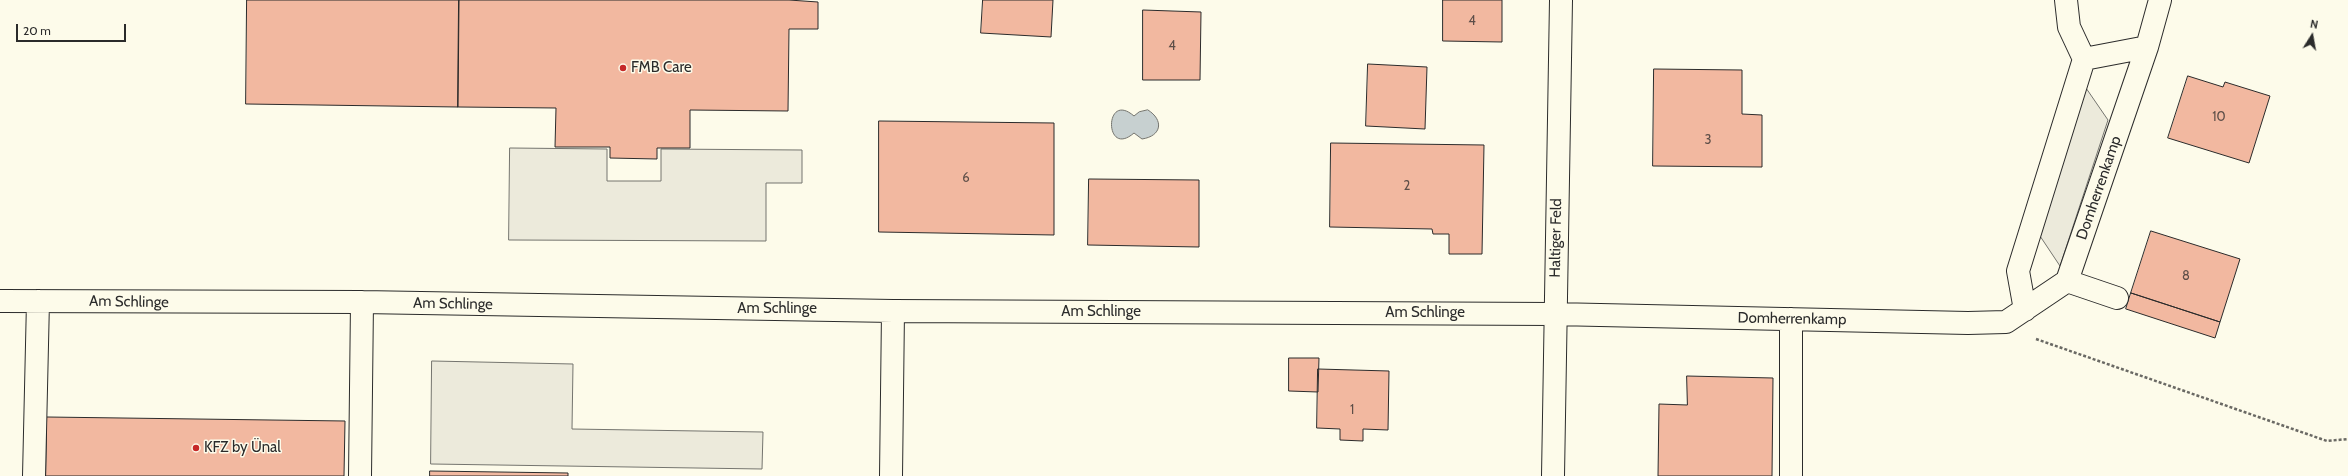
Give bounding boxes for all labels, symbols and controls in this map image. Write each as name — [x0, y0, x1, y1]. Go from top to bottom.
house number: 4 — [1468, 13, 1476, 29]
scale bar — [18, 16, 128, 42]
north arrow — [2292, 16, 2332, 56]
text: N — [2309, 17, 2319, 32]
text: 20 m — [23, 23, 51, 38]
house number: 4 — [1168, 38, 1176, 54]
place label: FMB Care — [631, 59, 692, 77]
marker: FMB Care — [618, 63, 628, 73]
house number: 10 — [2212, 109, 2226, 125]
house number: 3 — [1704, 132, 1712, 148]
street label: Domherrenkamp — [2073, 134, 2125, 242]
house number: 6 — [962, 170, 970, 186]
house number: 2 — [1404, 178, 1410, 194]
street label: Haltiger Feld — [1546, 198, 1566, 278]
house number: 8 — [2182, 268, 2190, 284]
street label: Am Schlinge — [89, 292, 169, 312]
street label: Am Schlinge — [413, 294, 493, 314]
street label: Am Schlinge — [737, 300, 817, 318]
street label: Am Schlinge — [1061, 303, 1141, 321]
street label: Am Schlinge — [1385, 304, 1465, 322]
street label: Domherrenkamp — [1737, 309, 1847, 329]
house number: 1 — [1350, 402, 1354, 418]
place label: KFZ by Ünal — [204, 439, 281, 457]
marker: KFZ by Ünal — [191, 443, 201, 453]

